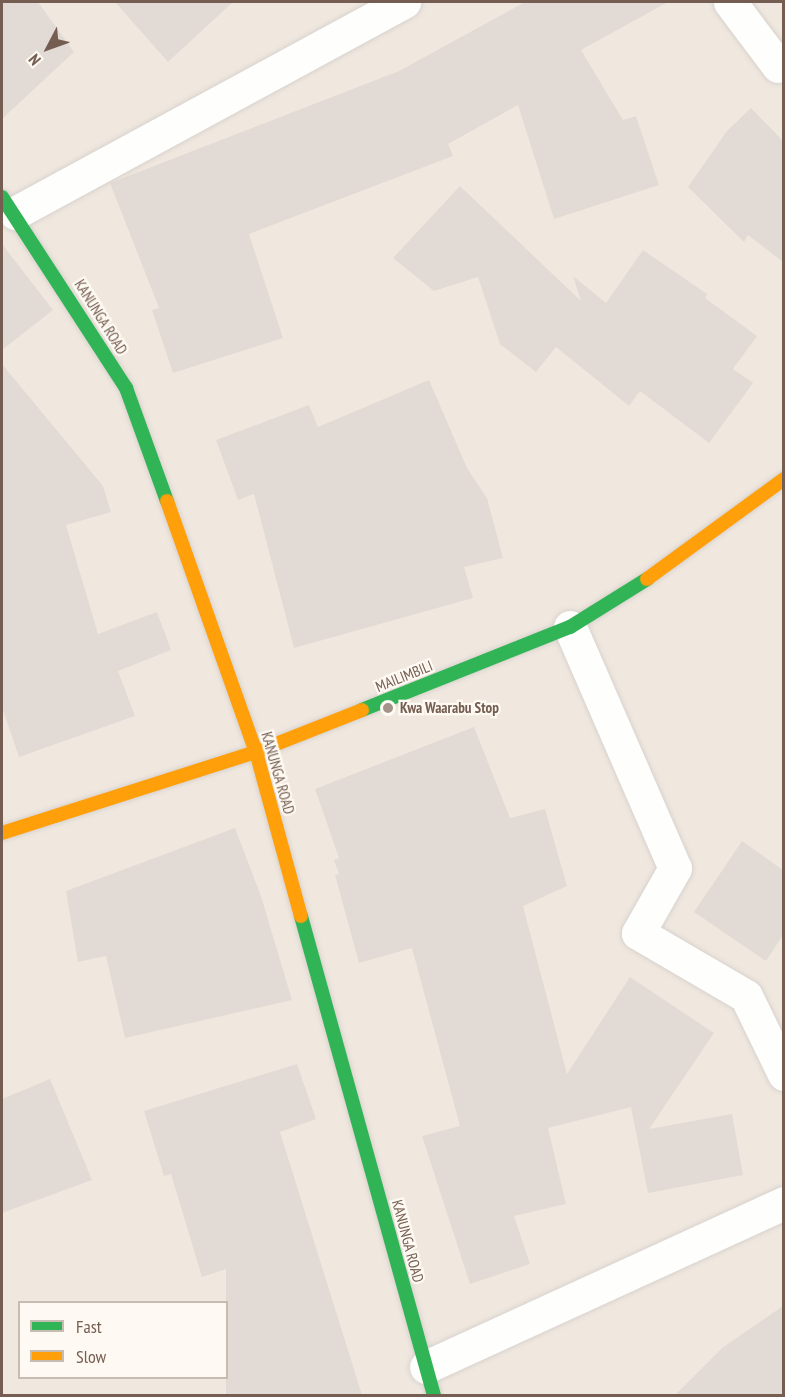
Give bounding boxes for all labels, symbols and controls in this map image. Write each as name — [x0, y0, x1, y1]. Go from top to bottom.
north arrow — [18, 18, 78, 78]
text: N — [24, 50, 45, 70]
street label: KANUNGA ROAD — [71, 276, 131, 358]
street label: MAILIMBILI — [373, 656, 435, 696]
place label: Kwa Waarabu Stop — [400, 699, 499, 717]
marker: Kwa Waarabu Stop — [381, 701, 395, 715]
street label: KANUNGA ROAD — [258, 729, 298, 817]
street label: KANUNGA ROAD — [388, 1197, 428, 1285]
legend — [18, 1301, 228, 1379]
text: Fast — [76, 1315, 102, 1338]
text: Slow — [76, 1345, 106, 1368]

